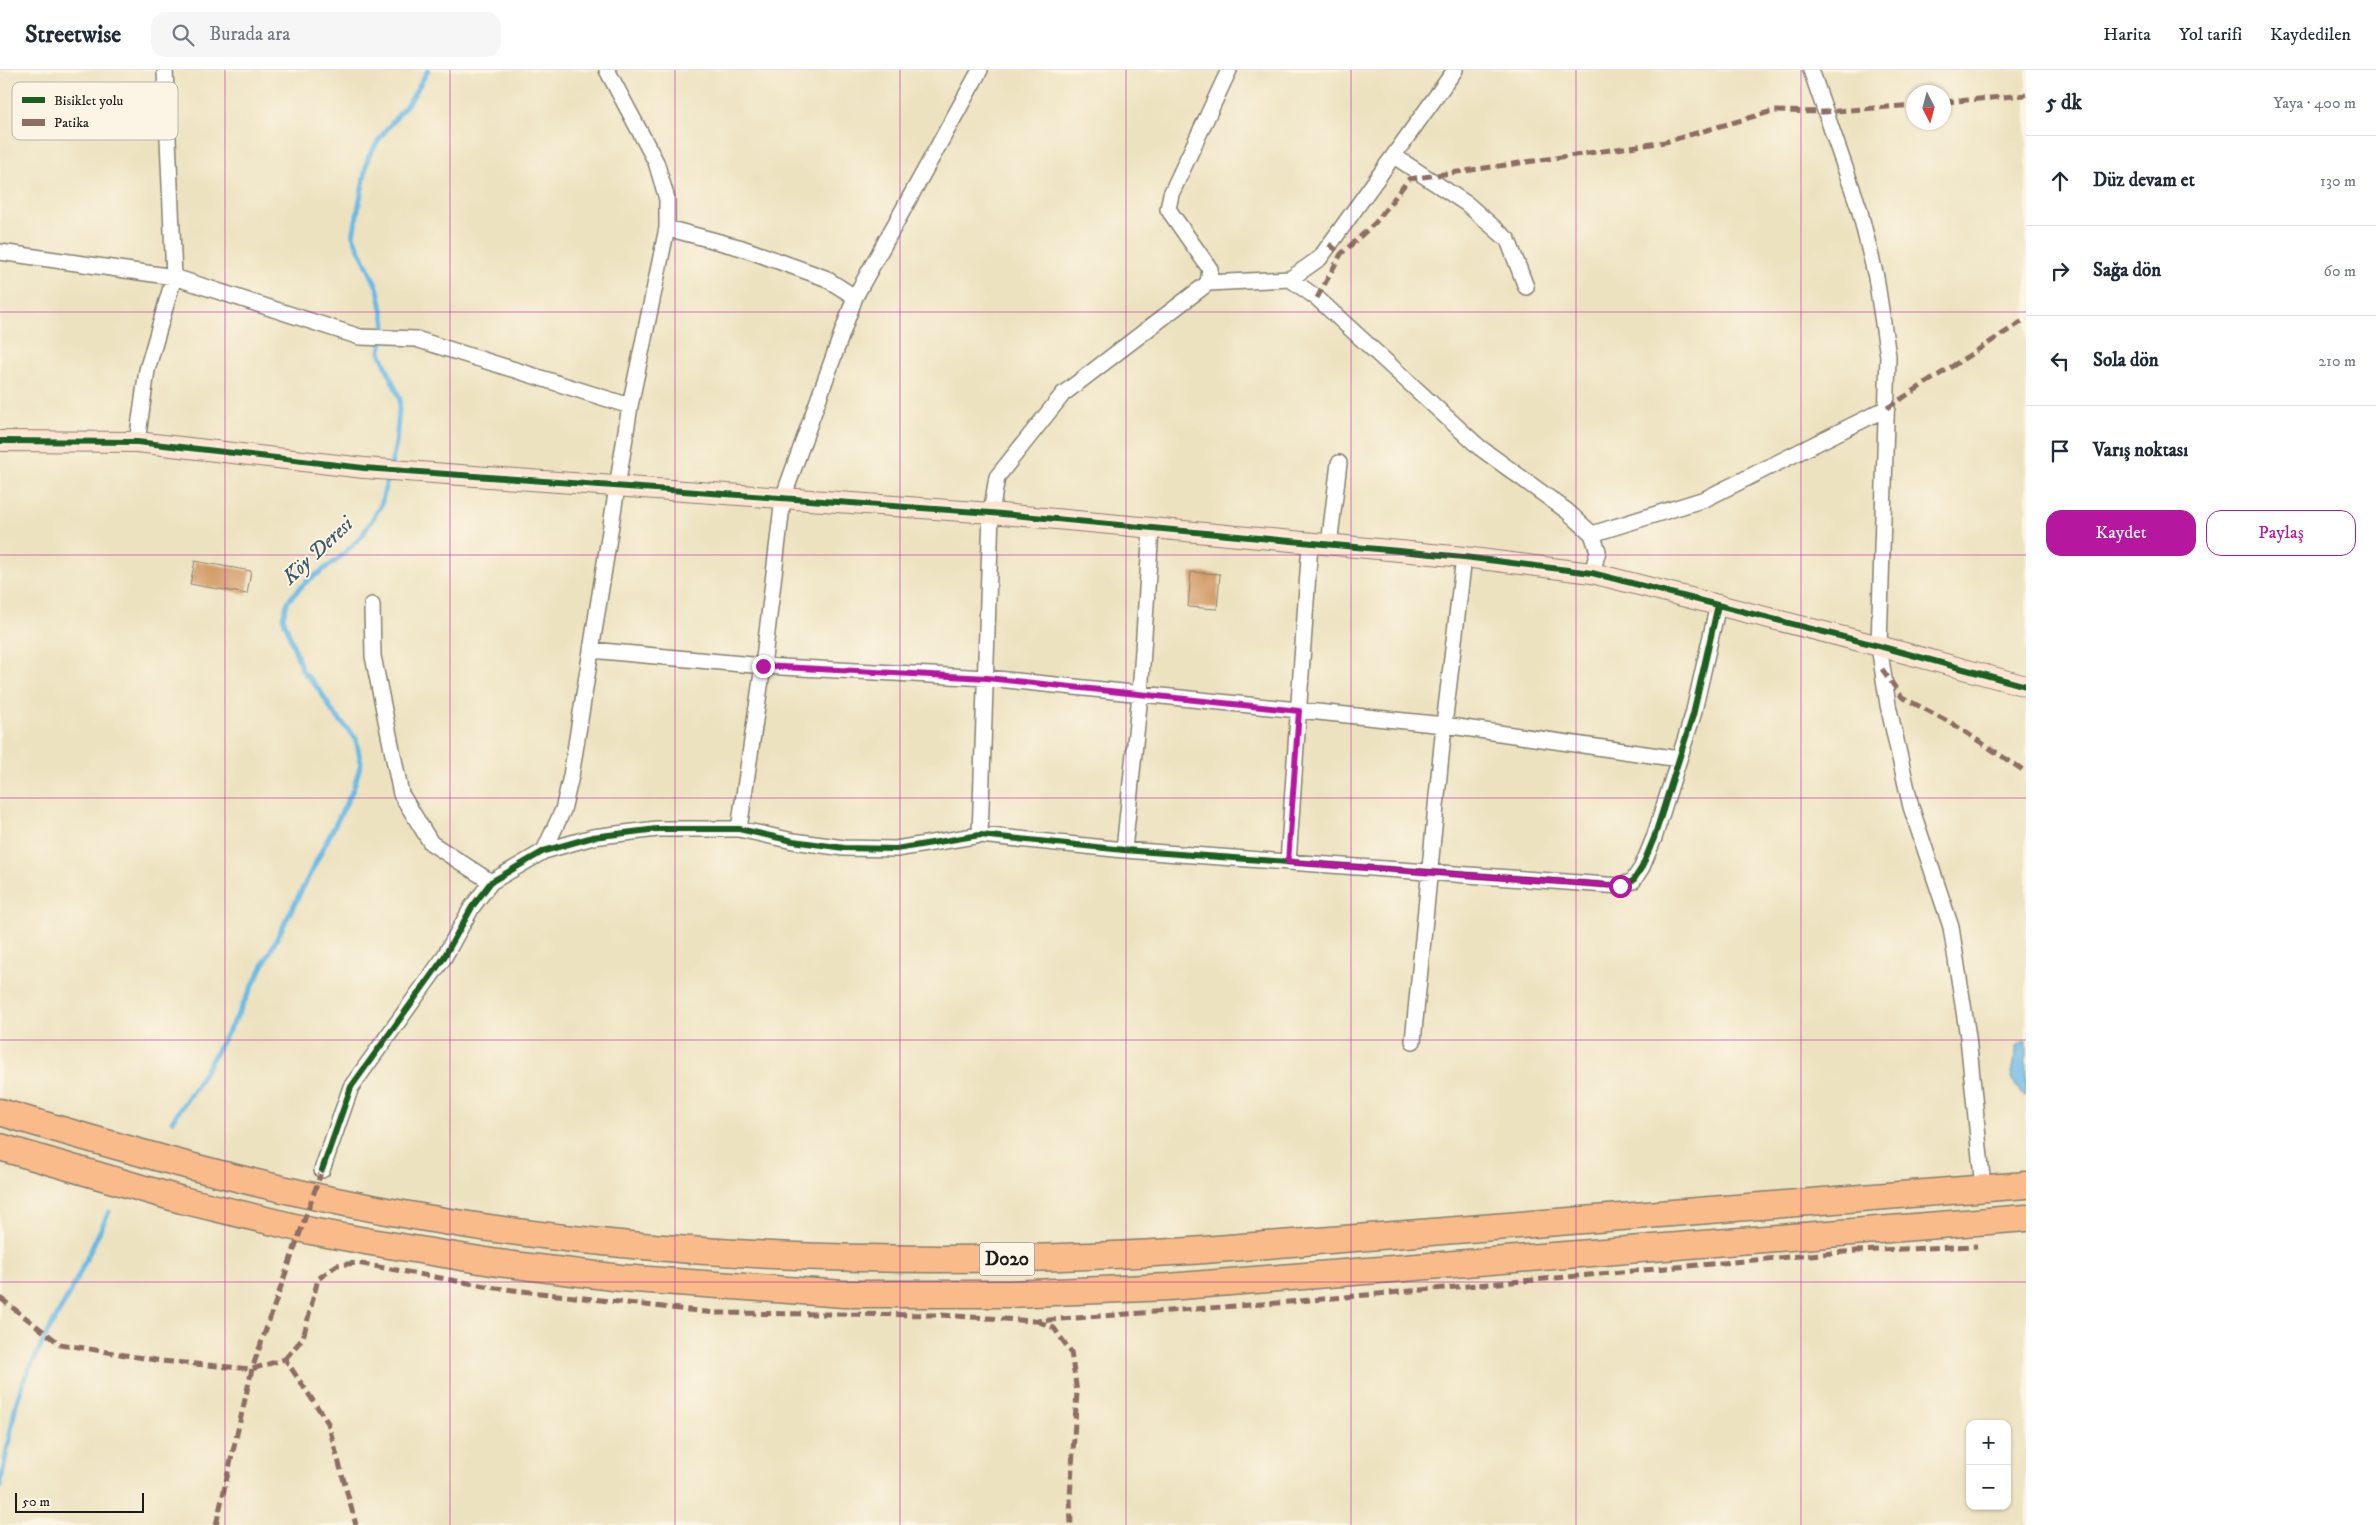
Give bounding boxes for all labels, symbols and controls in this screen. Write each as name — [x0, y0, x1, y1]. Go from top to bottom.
search box — [151, 12, 501, 57]
text: Streetwise — [25, 20, 121, 50]
icon: search — [169, 21, 197, 49]
text: Burada ara — [209, 23, 290, 46]
text: Harita — [2103, 24, 2151, 46]
text: Yol tarifi — [2179, 24, 2242, 46]
text: Kaydedilen — [2270, 24, 2351, 46]
legend — [12, 82, 178, 140]
north arrow — [1906, 85, 1951, 130]
text: 5 dk — [2046, 90, 2082, 116]
text: Bisiklet yolu — [54, 92, 124, 110]
text: Yaya · 400 m — [2273, 93, 2356, 113]
text: Patika — [54, 114, 89, 132]
icon: ahead — [2046, 167, 2074, 195]
text: Düz devam et — [2093, 169, 2195, 192]
text: 130 m — [2320, 171, 2356, 191]
icon: right — [2046, 257, 2074, 285]
text: Sağa dön — [2093, 259, 2161, 282]
text: 60 m — [2324, 261, 2356, 281]
icon: left — [2046, 347, 2074, 375]
text: Sola dön — [2093, 349, 2159, 372]
text: 210 m — [2318, 351, 2356, 371]
icon: arrive — [2046, 437, 2074, 465]
text: Varış noktası — [2093, 439, 2188, 462]
button: Kaydet — [2046, 510, 2196, 556]
button: Paylaş — [2206, 510, 2356, 556]
water label: Köy Deresi — [276, 511, 360, 591]
route end — [752, 655, 775, 678]
route start — [1609, 875, 1632, 898]
road number: D020 — [980, 1242, 1034, 1276]
map controls — [1966, 1420, 2011, 1510]
button: + — [1966, 1420, 2011, 1465]
button: − — [1966, 1465, 2011, 1510]
scale bar — [15, 1490, 144, 1513]
text: 50 m — [22, 1493, 50, 1511]

